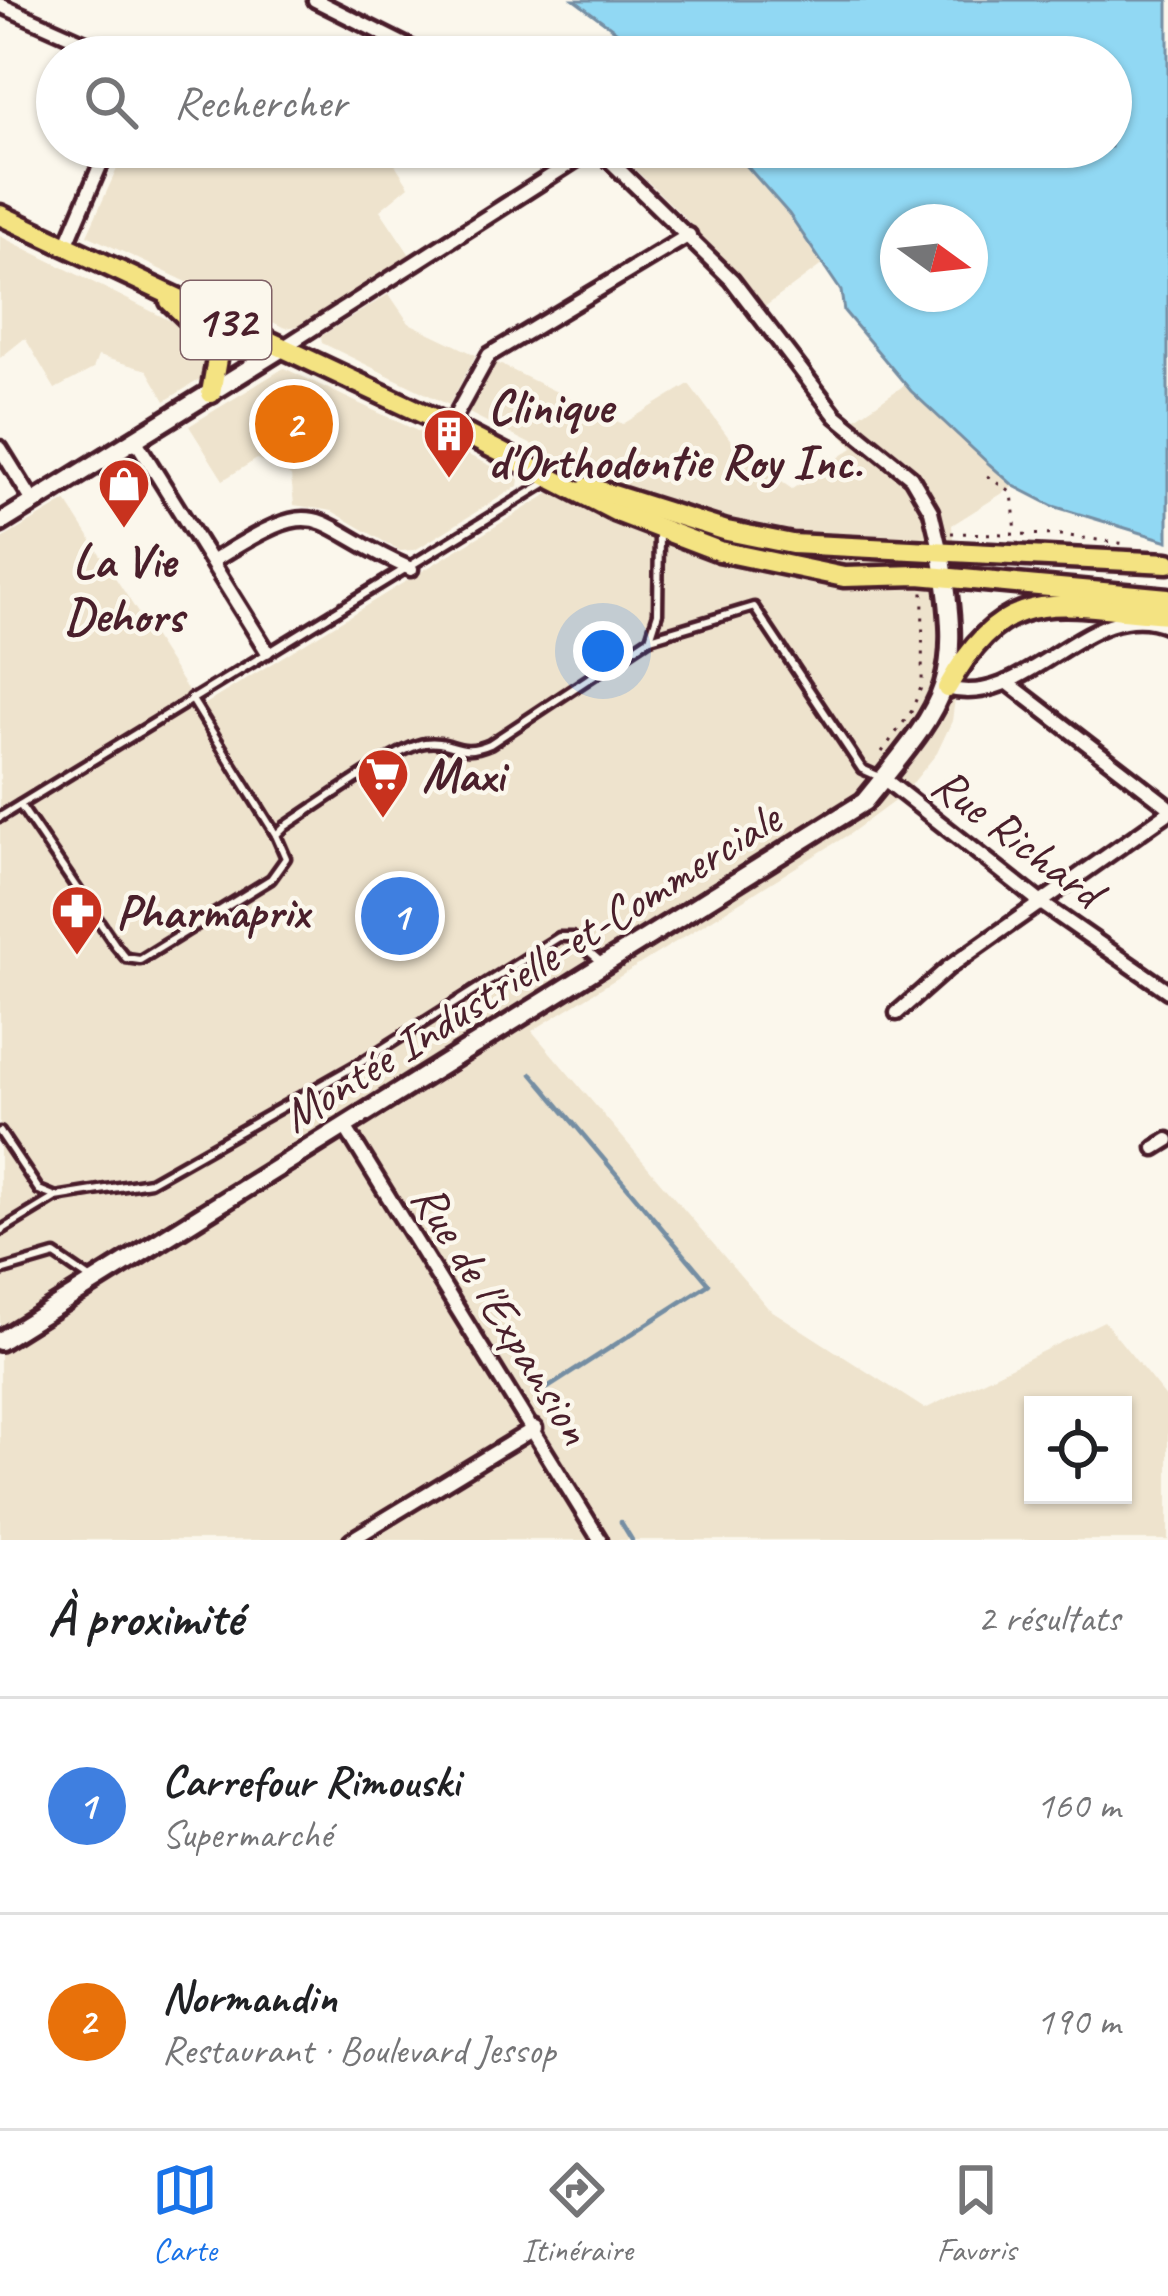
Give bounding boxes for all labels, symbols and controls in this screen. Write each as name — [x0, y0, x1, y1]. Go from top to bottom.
search box — [36, 36, 1132, 168]
icon: search — [78, 69, 144, 135]
text: Rechercher — [174, 74, 347, 131]
north arrow — [880, 204, 988, 312]
road number: 132 — [181, 281, 271, 359]
place label: Clinique d'Orthodontie Roy Inc. — [488, 377, 864, 492]
pin: 2 — [255, 379, 333, 469]
building icon: Clinique d'Orthodontie Roy Inc. — [421, 406, 477, 480]
shop icon: La Vie Dehors — [96, 456, 152, 530]
place label: La Vie Dehors — [65, 531, 188, 646]
your location — [573, 621, 633, 681]
place label: Maxi — [422, 745, 510, 805]
supermarket icon: Maxi — [355, 746, 411, 820]
street label: Rue Richard — [920, 753, 1120, 925]
street label: Montée Industrielle-et-Commerciale — [270, 787, 794, 1145]
pin: 1 — [361, 871, 439, 961]
place label: Pharmaprix — [116, 882, 313, 942]
pharmacy icon: Pharmaprix — [49, 883, 105, 957]
street label: Rue de l'Expansion — [398, 1172, 606, 1455]
map controls — [1024, 1396, 1132, 1504]
button: locate — [1024, 1396, 1132, 1504]
text: À proximité — [48, 1586, 242, 1650]
text: 2 résultats — [977, 1594, 1120, 1643]
text: Carrefour Rimouski — [162, 1753, 460, 1810]
text: 1 — [78, 1781, 96, 1830]
text: 160 m — [1036, 1781, 1120, 1830]
text: Supermarché — [162, 1810, 332, 1859]
text: Normandin — [162, 1969, 337, 2026]
text: 2 — [78, 1997, 96, 2046]
text: 190 m — [1036, 1997, 1120, 2046]
text: Restaurant · Boulevard Jessop — [162, 2026, 555, 2075]
tab: Carte — [152, 2157, 218, 2271]
tab: Itinéraire — [522, 2157, 633, 2271]
tab: Favoris — [937, 2157, 1016, 2271]

